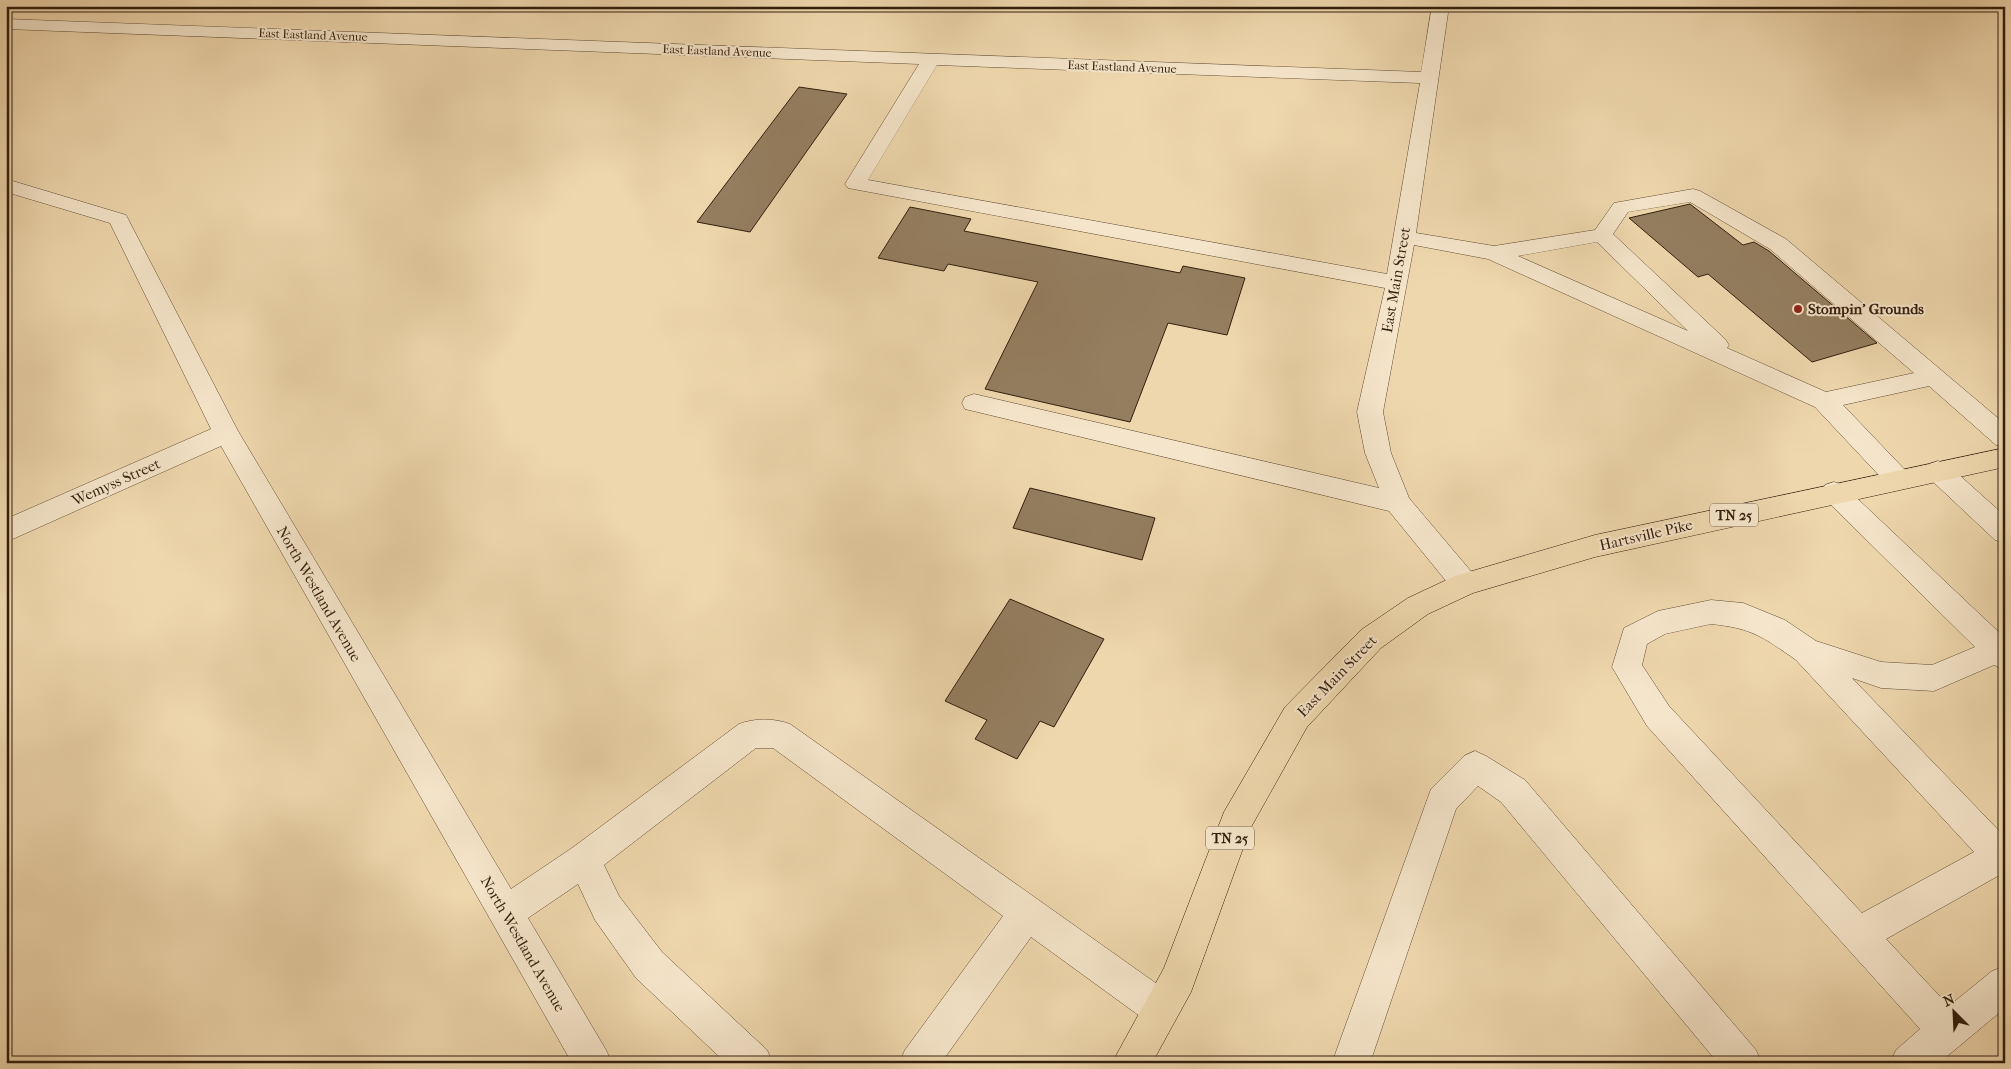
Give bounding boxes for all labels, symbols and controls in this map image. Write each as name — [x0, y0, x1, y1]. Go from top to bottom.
street label: East Eastland Avenue — [258, 26, 368, 44]
street label: East Eastland Avenue — [662, 42, 772, 60]
street label: East Eastland Avenue — [1067, 58, 1177, 76]
street label: East Main Street — [1378, 225, 1414, 334]
place label: Stompin’ Grounds — [1808, 300, 1924, 318]
marker: Stompin’ Grounds — [1792, 303, 1804, 315]
street label: Wemyss Street — [68, 454, 164, 510]
road number: TN 25 — [1710, 504, 1758, 526]
street label: Hartsville Pike — [1598, 515, 1695, 554]
street label: North Westland Avenue — [273, 523, 365, 666]
street label: East Main Street — [1293, 631, 1381, 721]
road number: TN 25 — [1206, 826, 1254, 850]
street label: North Westland Avenue — [477, 873, 569, 1016]
north arrow — [1928, 986, 1978, 1036]
text: N — [1941, 991, 1958, 1011]

